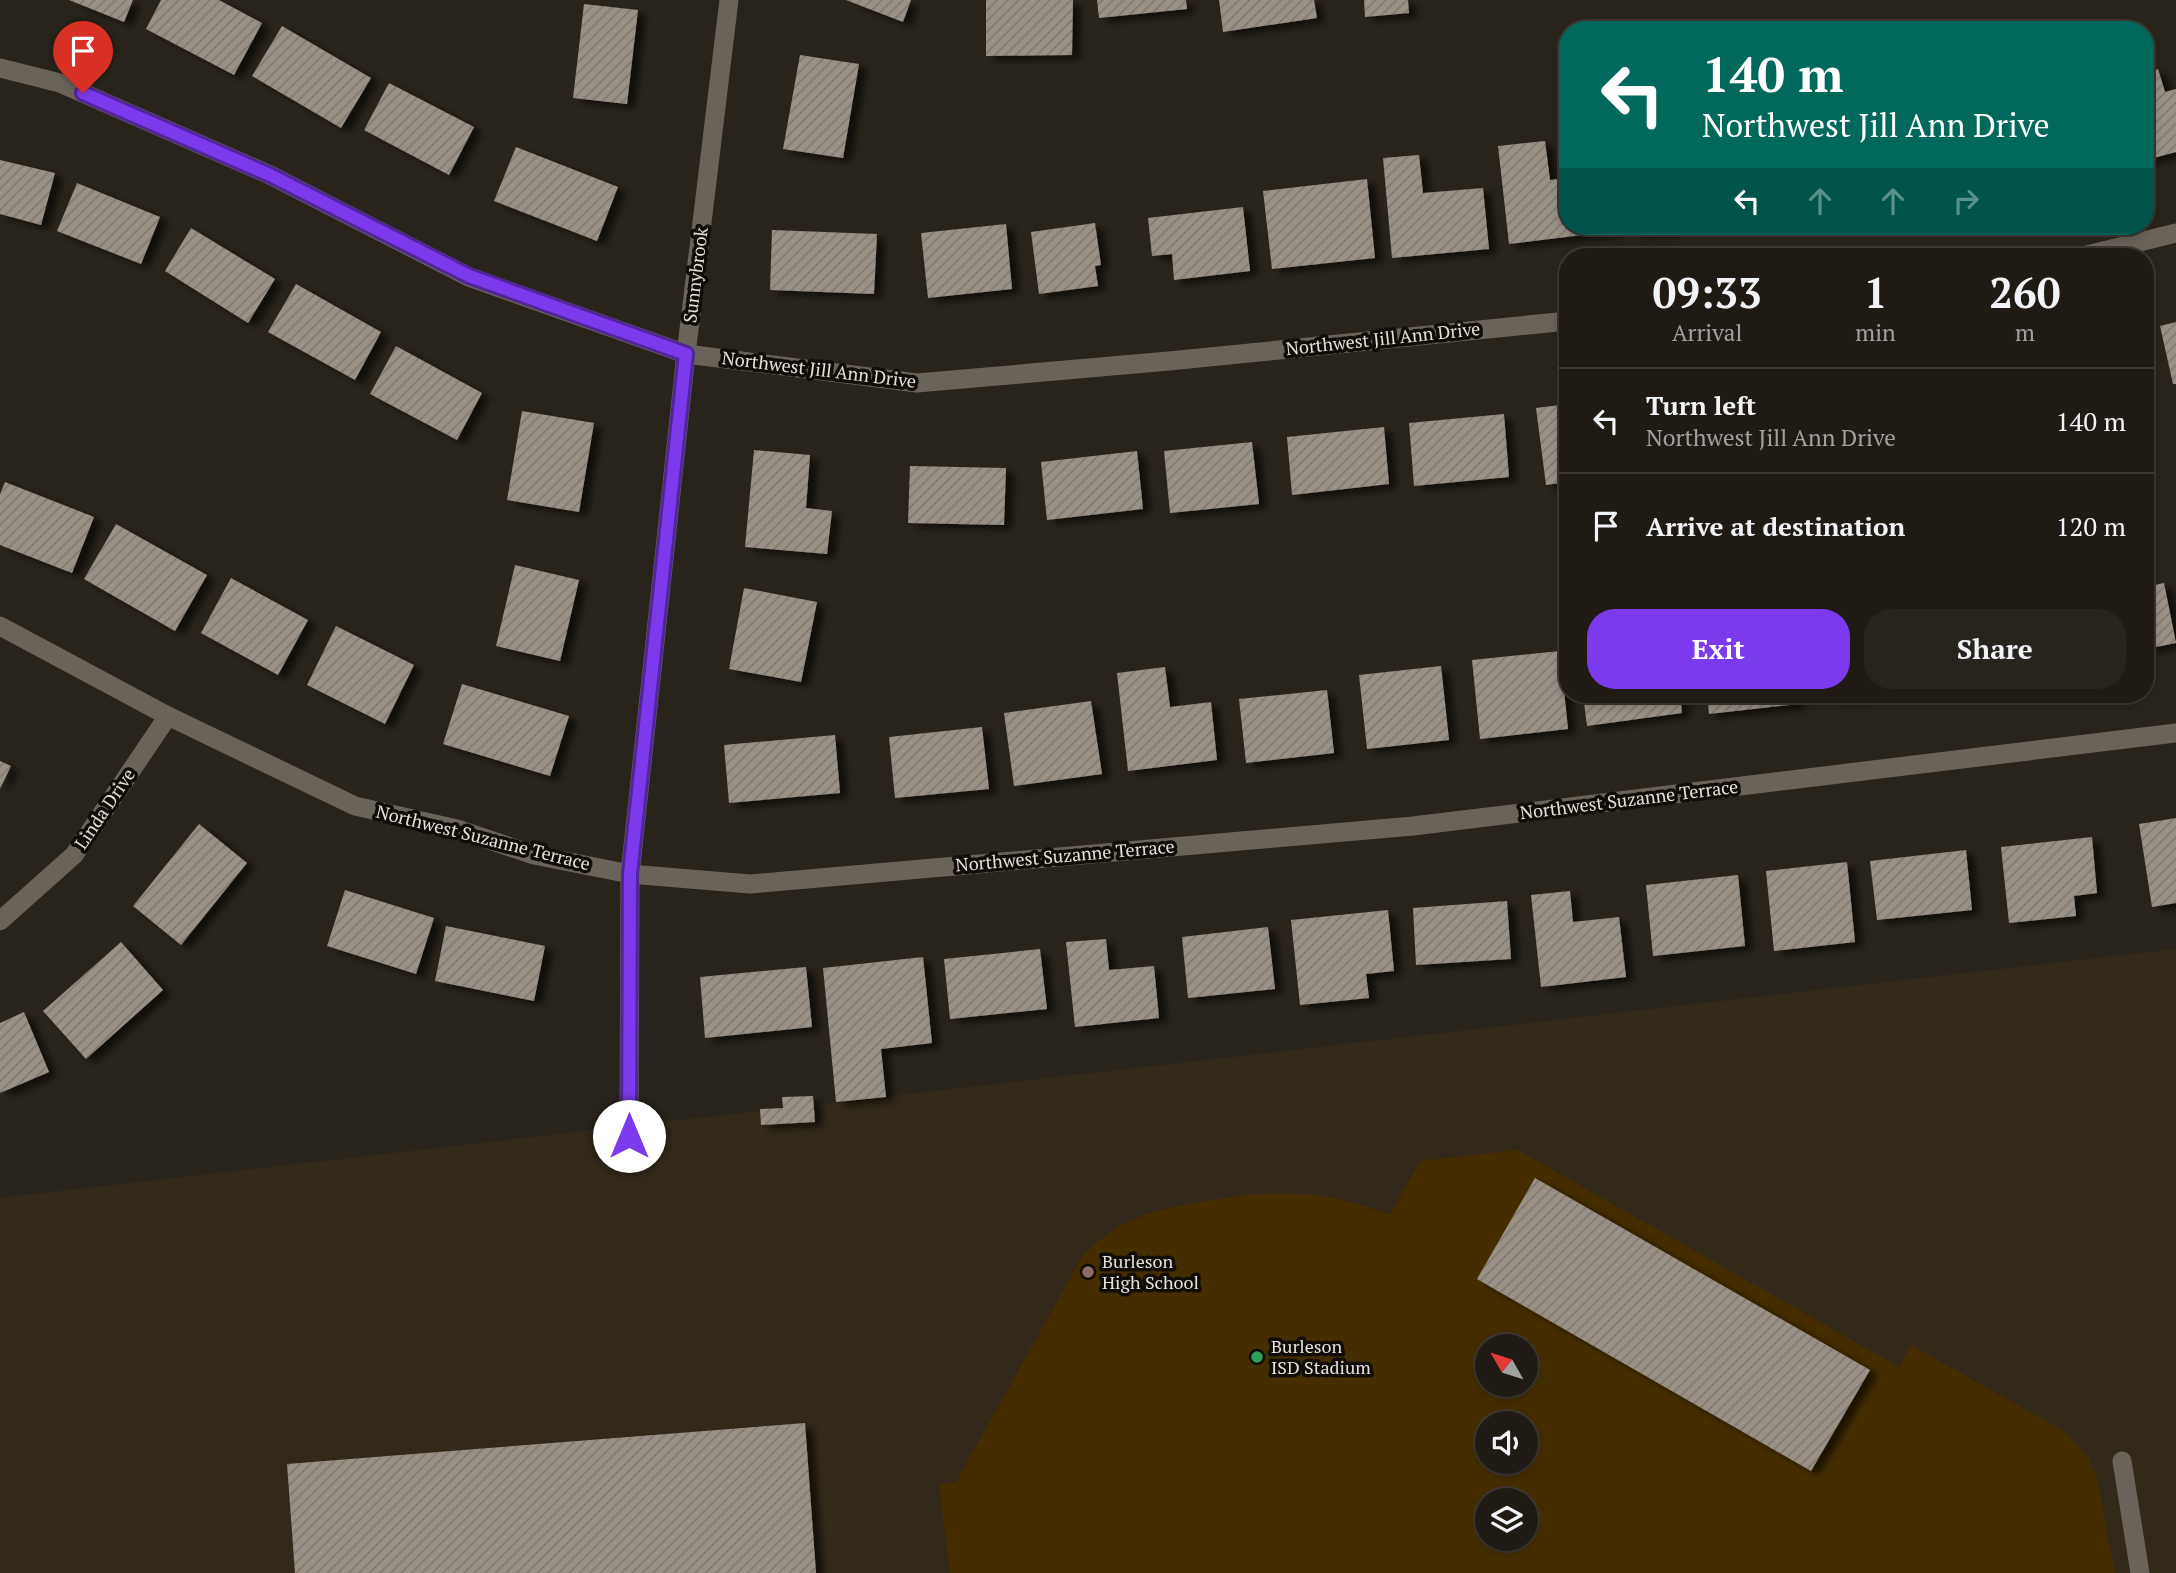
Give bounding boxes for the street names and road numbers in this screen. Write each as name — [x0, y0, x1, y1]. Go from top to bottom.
street label: Sunnybrook — [677, 225, 713, 324]
street label: Northwest Jill Ann Drive — [1284, 316, 1481, 360]
street label: Northwest Jill Ann Drive — [721, 345, 918, 393]
street label: Linda Drive — [68, 763, 140, 853]
street label: Northwest Suzanne Terrace — [1518, 774, 1739, 824]
street label: Northwest Suzanne Terrace — [374, 799, 593, 875]
street label: Northwest Suzanne Terrace — [954, 833, 1175, 877]

